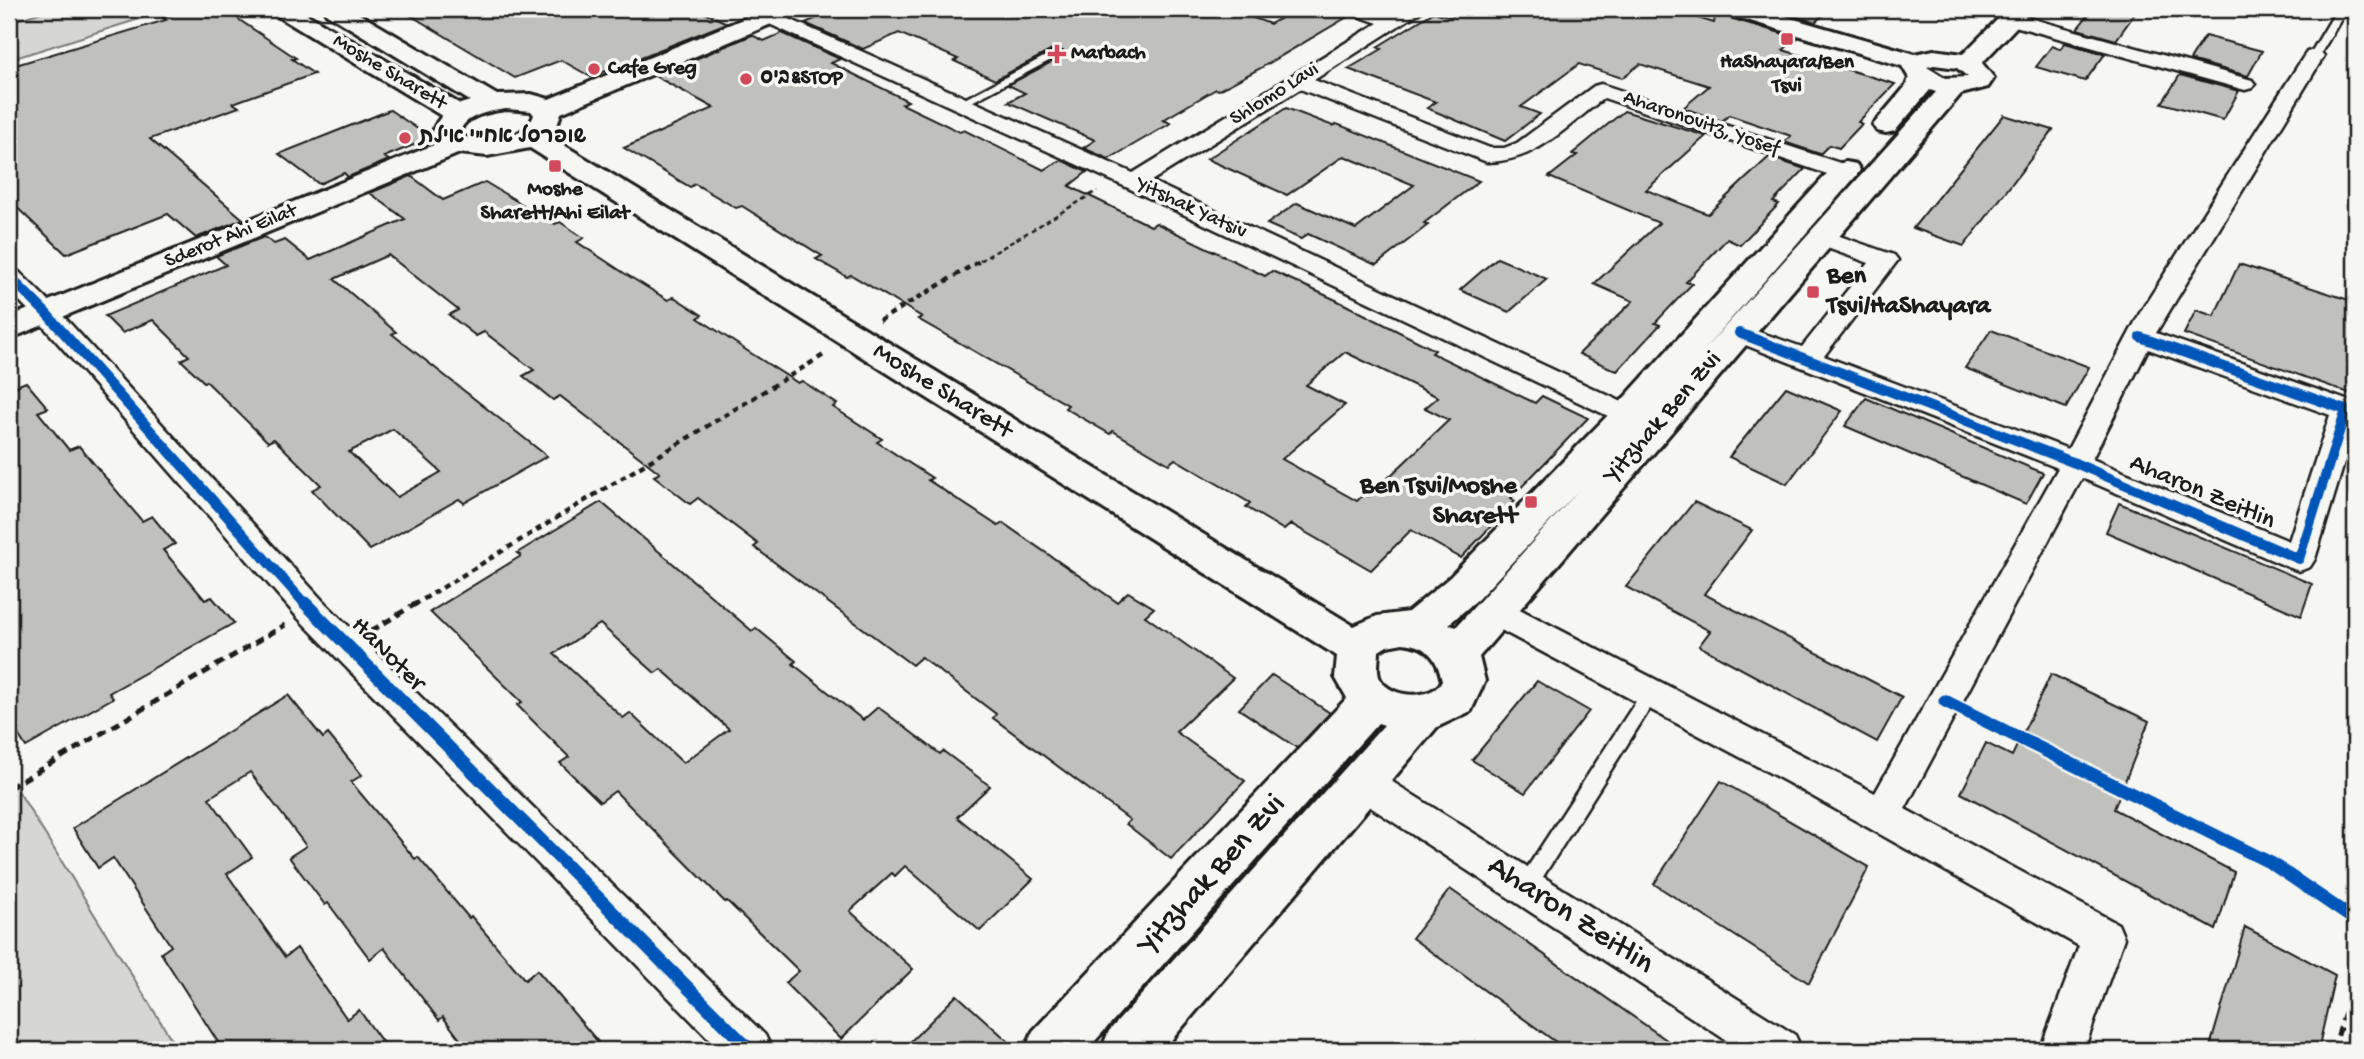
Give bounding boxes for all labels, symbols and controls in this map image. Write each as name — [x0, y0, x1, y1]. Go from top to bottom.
street label: Moshe Sharett — [328, 29, 453, 118]
marker: HaShayara/Ben Tsvi — [1779, 31, 1795, 47]
place label: Marbach — [1071, 42, 1147, 67]
marker: Marbach — [1049, 46, 1065, 62]
place label: HaShayara/Ben Tsvi — [1720, 51, 1855, 100]
place label: Cafe Greg — [607, 57, 697, 82]
street label: Shlomo Lavi — [1226, 58, 1324, 132]
marker: Cafe Greg — [586, 61, 602, 77]
place label: ביס&STOP — [760, 67, 844, 92]
marker: ביס&STOP — [738, 71, 754, 87]
street label: Aharonovitz, Yosef — [1620, 86, 1784, 163]
place label: שופרסל אח"י אילת — [417, 124, 587, 151]
marker: שופרסל אח"י אילת — [397, 130, 413, 146]
marker: Moshe Sharett/Ahi Eilat — [547, 158, 563, 174]
street label: Yitshak Yatsiv — [1130, 172, 1250, 246]
place label: Moshe Sharett/Ahi Eilat — [481, 178, 632, 227]
street label: Sderot Ahi Eilat — [161, 198, 303, 275]
place label: Ben Tsvi/HaShayara — [1825, 262, 1992, 323]
marker: Ben Tsvi/HaShayara — [1805, 284, 1821, 300]
street label: Moshe Sharett — [866, 337, 1020, 449]
street label: Yitzhak Ben Zvi — [1597, 346, 1730, 492]
street label: Aharon Zeitlin — [2125, 448, 2280, 538]
place label: Ben Tsvi/Moshe Sharett — [1359, 472, 1519, 533]
marker: Ben Tsvi/Moshe Sharett — [1523, 494, 1539, 510]
street label: HaNoter — [343, 611, 433, 701]
street label: Yitzhak Ben Zvi — [1129, 787, 1295, 965]
street label: Aharon Zeitlin — [1480, 848, 1660, 984]

